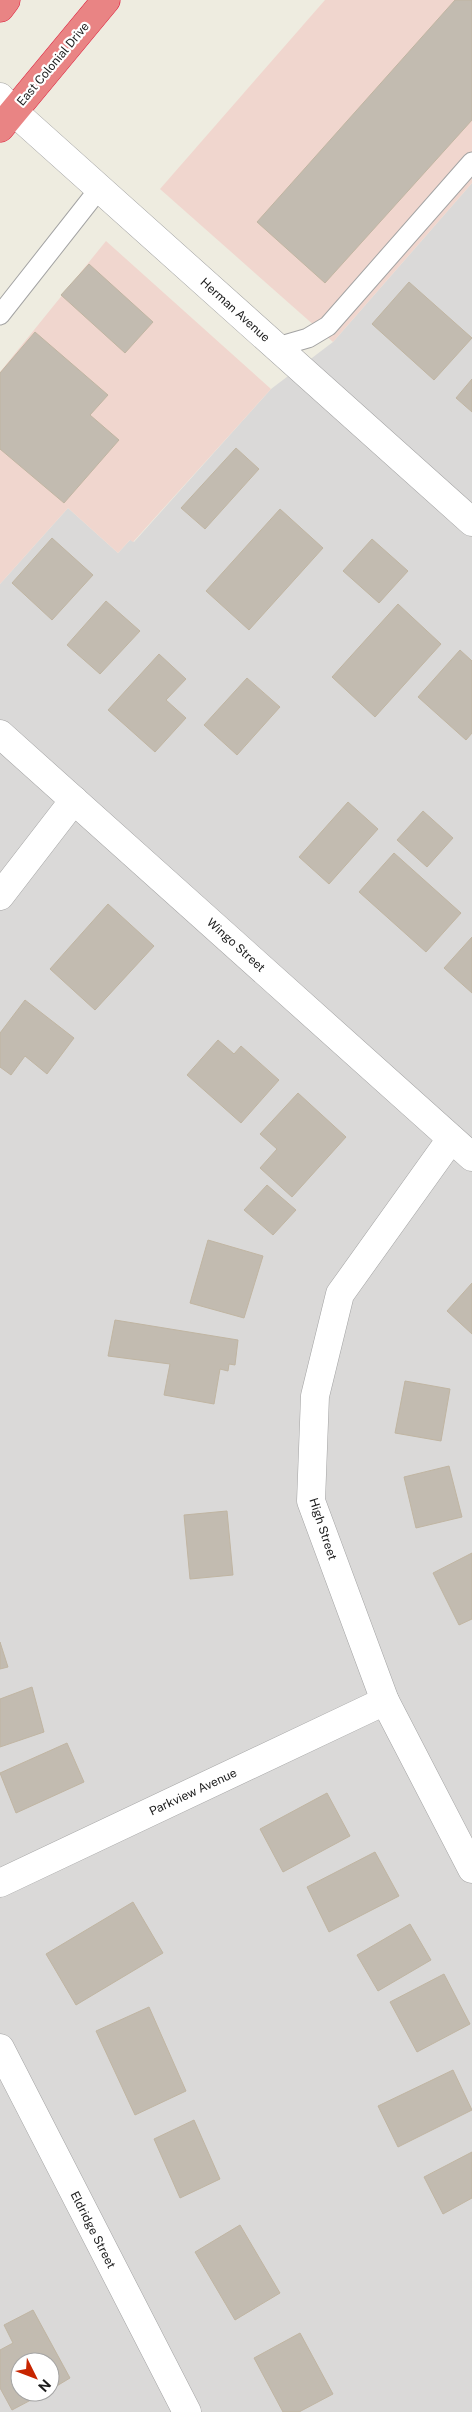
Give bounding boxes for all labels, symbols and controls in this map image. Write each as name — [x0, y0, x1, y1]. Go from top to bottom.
street label: East Colonial Drive — [14, 19, 92, 108]
street label: Herman Avenue — [197, 275, 273, 345]
street label: Wingo Street — [204, 915, 268, 975]
street label: High Street — [306, 1496, 340, 1562]
street label: Parkview Avenue — [147, 1766, 239, 1818]
street label: Eldridge Street — [68, 2189, 119, 2271]
north arrow — [10, 2352, 60, 2402]
text: N — [35, 2376, 54, 2395]

